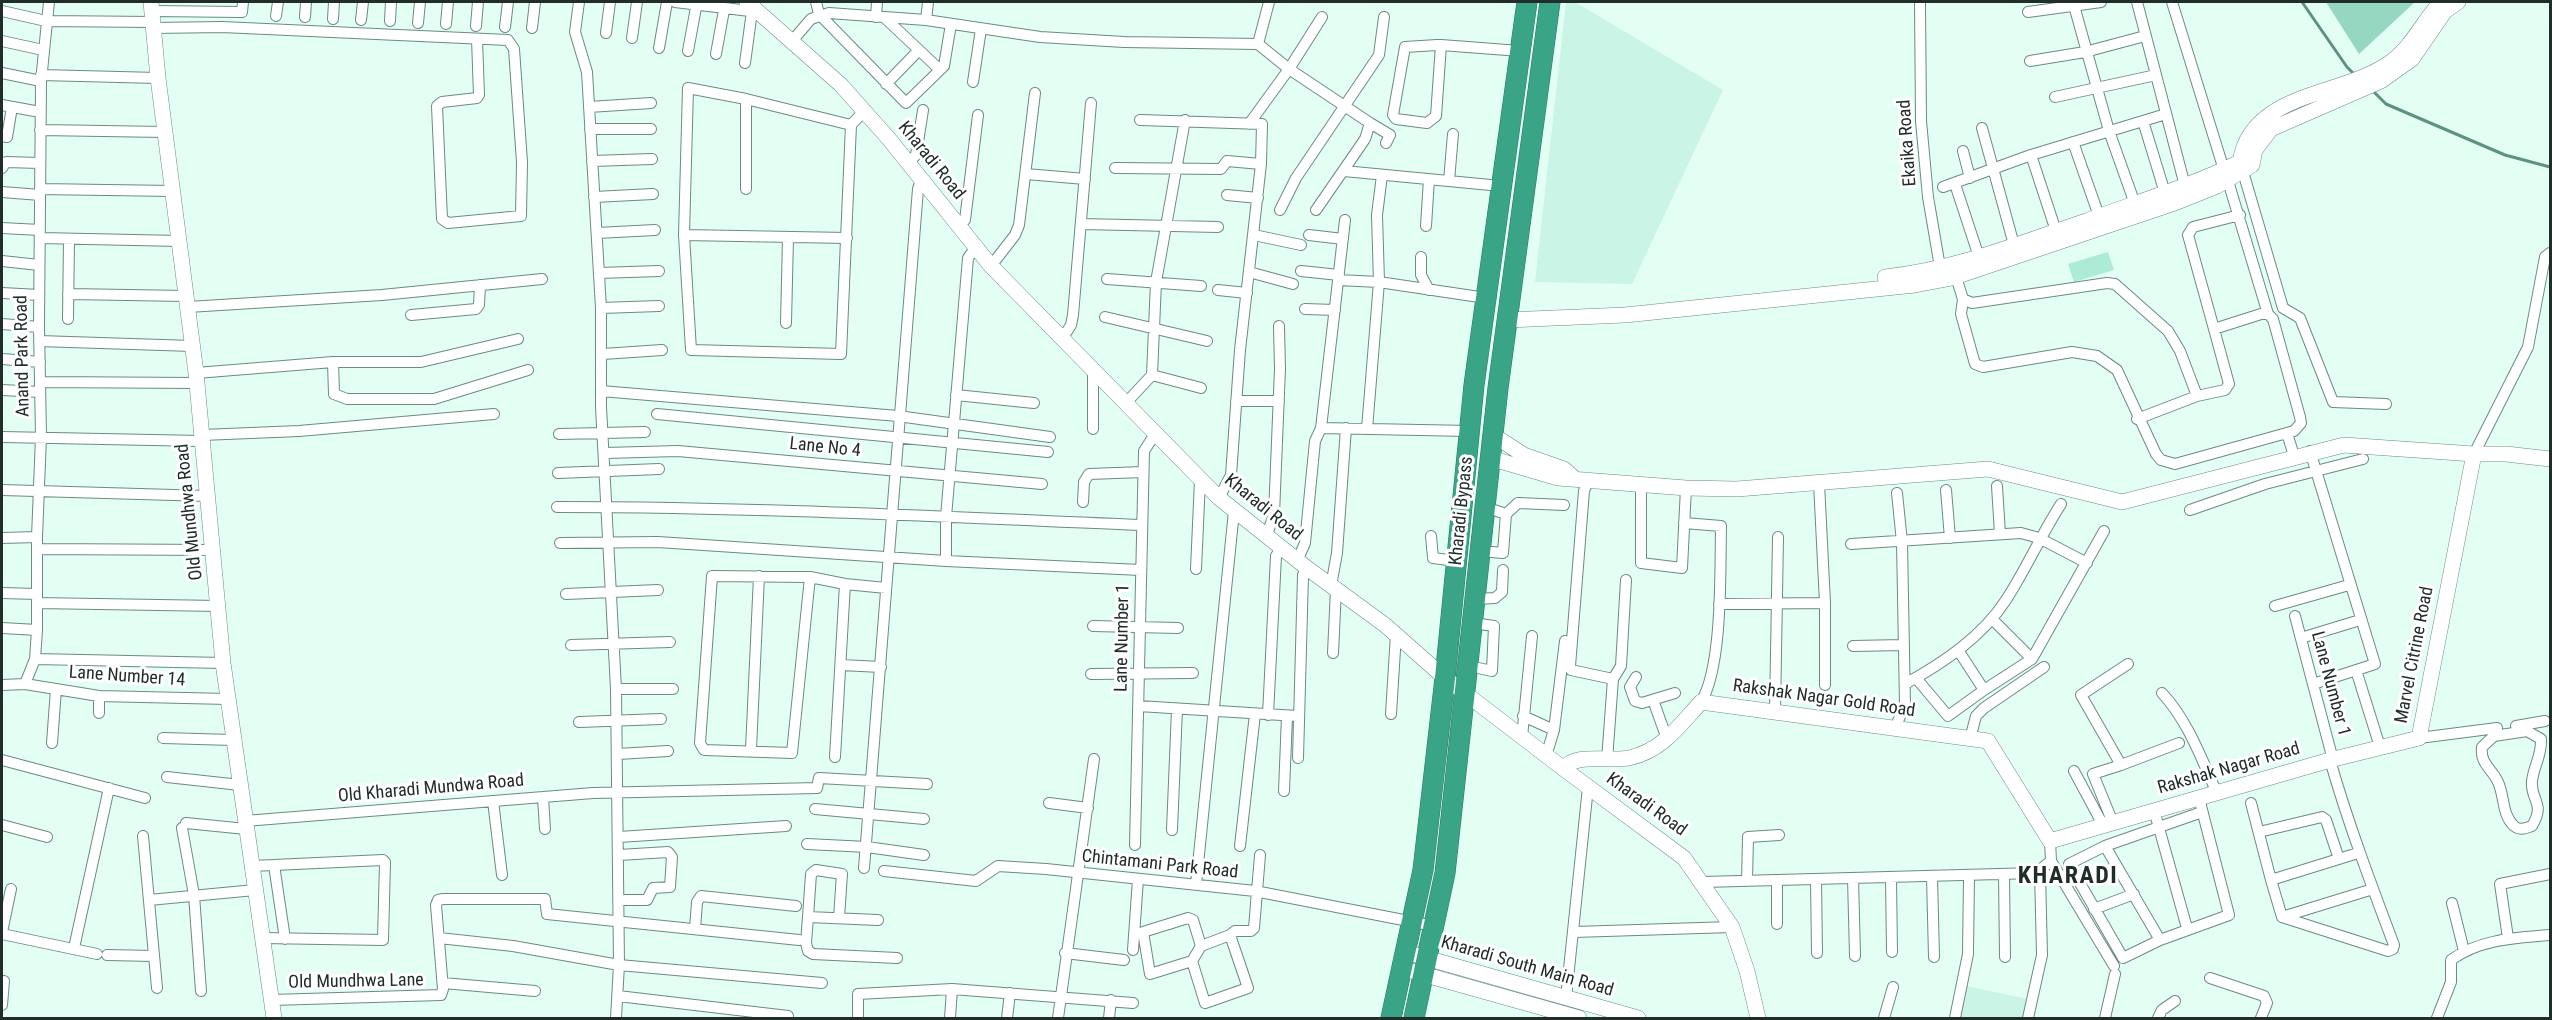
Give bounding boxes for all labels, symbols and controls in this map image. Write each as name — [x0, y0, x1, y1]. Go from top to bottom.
street label: Ekaika Road — [1894, 99, 1922, 187]
street label: Kharadi Road — [893, 118, 969, 204]
street label: Anand Park Road — [11, 295, 35, 417]
street label: Lane No 4 — [788, 434, 862, 462]
street label: Old Mundhwa Road — [172, 443, 208, 581]
street label: Kharadi Bypass — [1446, 456, 1478, 566]
street label: Kharadi Road — [1220, 470, 1306, 546]
street label: Lane Number 1 — [1111, 584, 1135, 692]
street label: Marvel Citrine Road — [2391, 585, 2439, 725]
street label: Lane Number 1 — [2306, 629, 2354, 739]
street label: Lane Number 14 — [68, 662, 186, 692]
street label: Rakshak Nagar Gold Road — [1731, 676, 1917, 722]
street label: Rakshak Nagar Road — [2155, 738, 2303, 800]
street label: Kharadi Road — [1602, 769, 1690, 841]
street label: Old Kharadi Mundwa Road — [337, 770, 525, 808]
street label: Chintamani Park Road — [1081, 846, 1239, 884]
district label: KHARADI — [2018, 863, 2118, 891]
street label: Kharadi South Main Road — [1438, 932, 1616, 1002]
street label: Old Mundhwa Lane — [288, 970, 424, 994]

